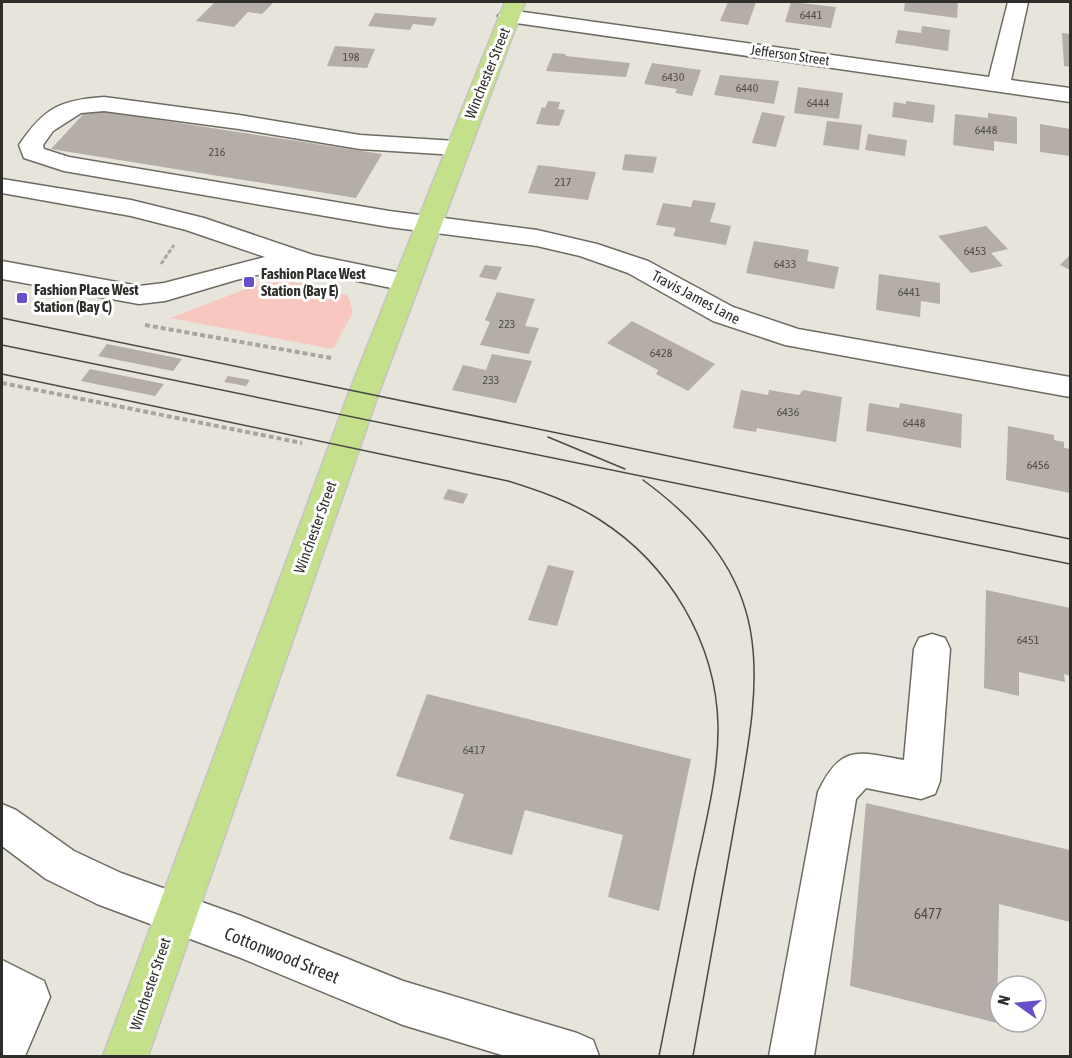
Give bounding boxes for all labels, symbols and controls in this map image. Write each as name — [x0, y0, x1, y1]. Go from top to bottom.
house number: 6441 — [800, 8, 823, 22]
street label: Winchester Street — [461, 25, 513, 121]
street label: Jefferson Street — [749, 42, 831, 68]
house number: 198 — [343, 50, 360, 64]
house number: 6430 — [662, 70, 685, 84]
house number: 6440 — [736, 81, 759, 95]
house number: 6444 — [807, 96, 830, 110]
house number: 6448 — [975, 123, 998, 137]
house number: 216 — [209, 145, 226, 159]
house number: 217 — [555, 175, 572, 189]
house number: 6453 — [964, 244, 986, 258]
house number: 6433 — [774, 257, 796, 271]
place label: Fashion Place West Station (Bay E) — [261, 265, 366, 299]
street label: Travis James Lane — [649, 267, 743, 327]
marker: Fashion Place West Station (Bay E) — [242, 275, 256, 289]
place label: Fashion Place West Station (Bay C) — [34, 281, 139, 315]
house number: 6441 — [898, 285, 921, 299]
marker: Fashion Place West Station (Bay C) — [15, 291, 29, 305]
house number: 223 — [499, 317, 515, 331]
house number: 6428 — [650, 346, 673, 360]
house number: 233 — [483, 373, 499, 387]
house number: 6436 — [777, 405, 800, 419]
house number: 6448 — [903, 416, 926, 430]
house number: 6456 — [1027, 458, 1050, 472]
street label: Winchester Street — [290, 479, 340, 575]
house number: 6451 — [1017, 633, 1040, 647]
house number: 6417 — [463, 743, 486, 757]
house number: 6477 — [914, 905, 942, 922]
street label: Cottonwood Street — [222, 922, 342, 988]
street label: Winchester Street — [126, 935, 174, 1033]
north arrow — [988, 974, 1048, 1034]
text: N — [994, 993, 1013, 1007]

